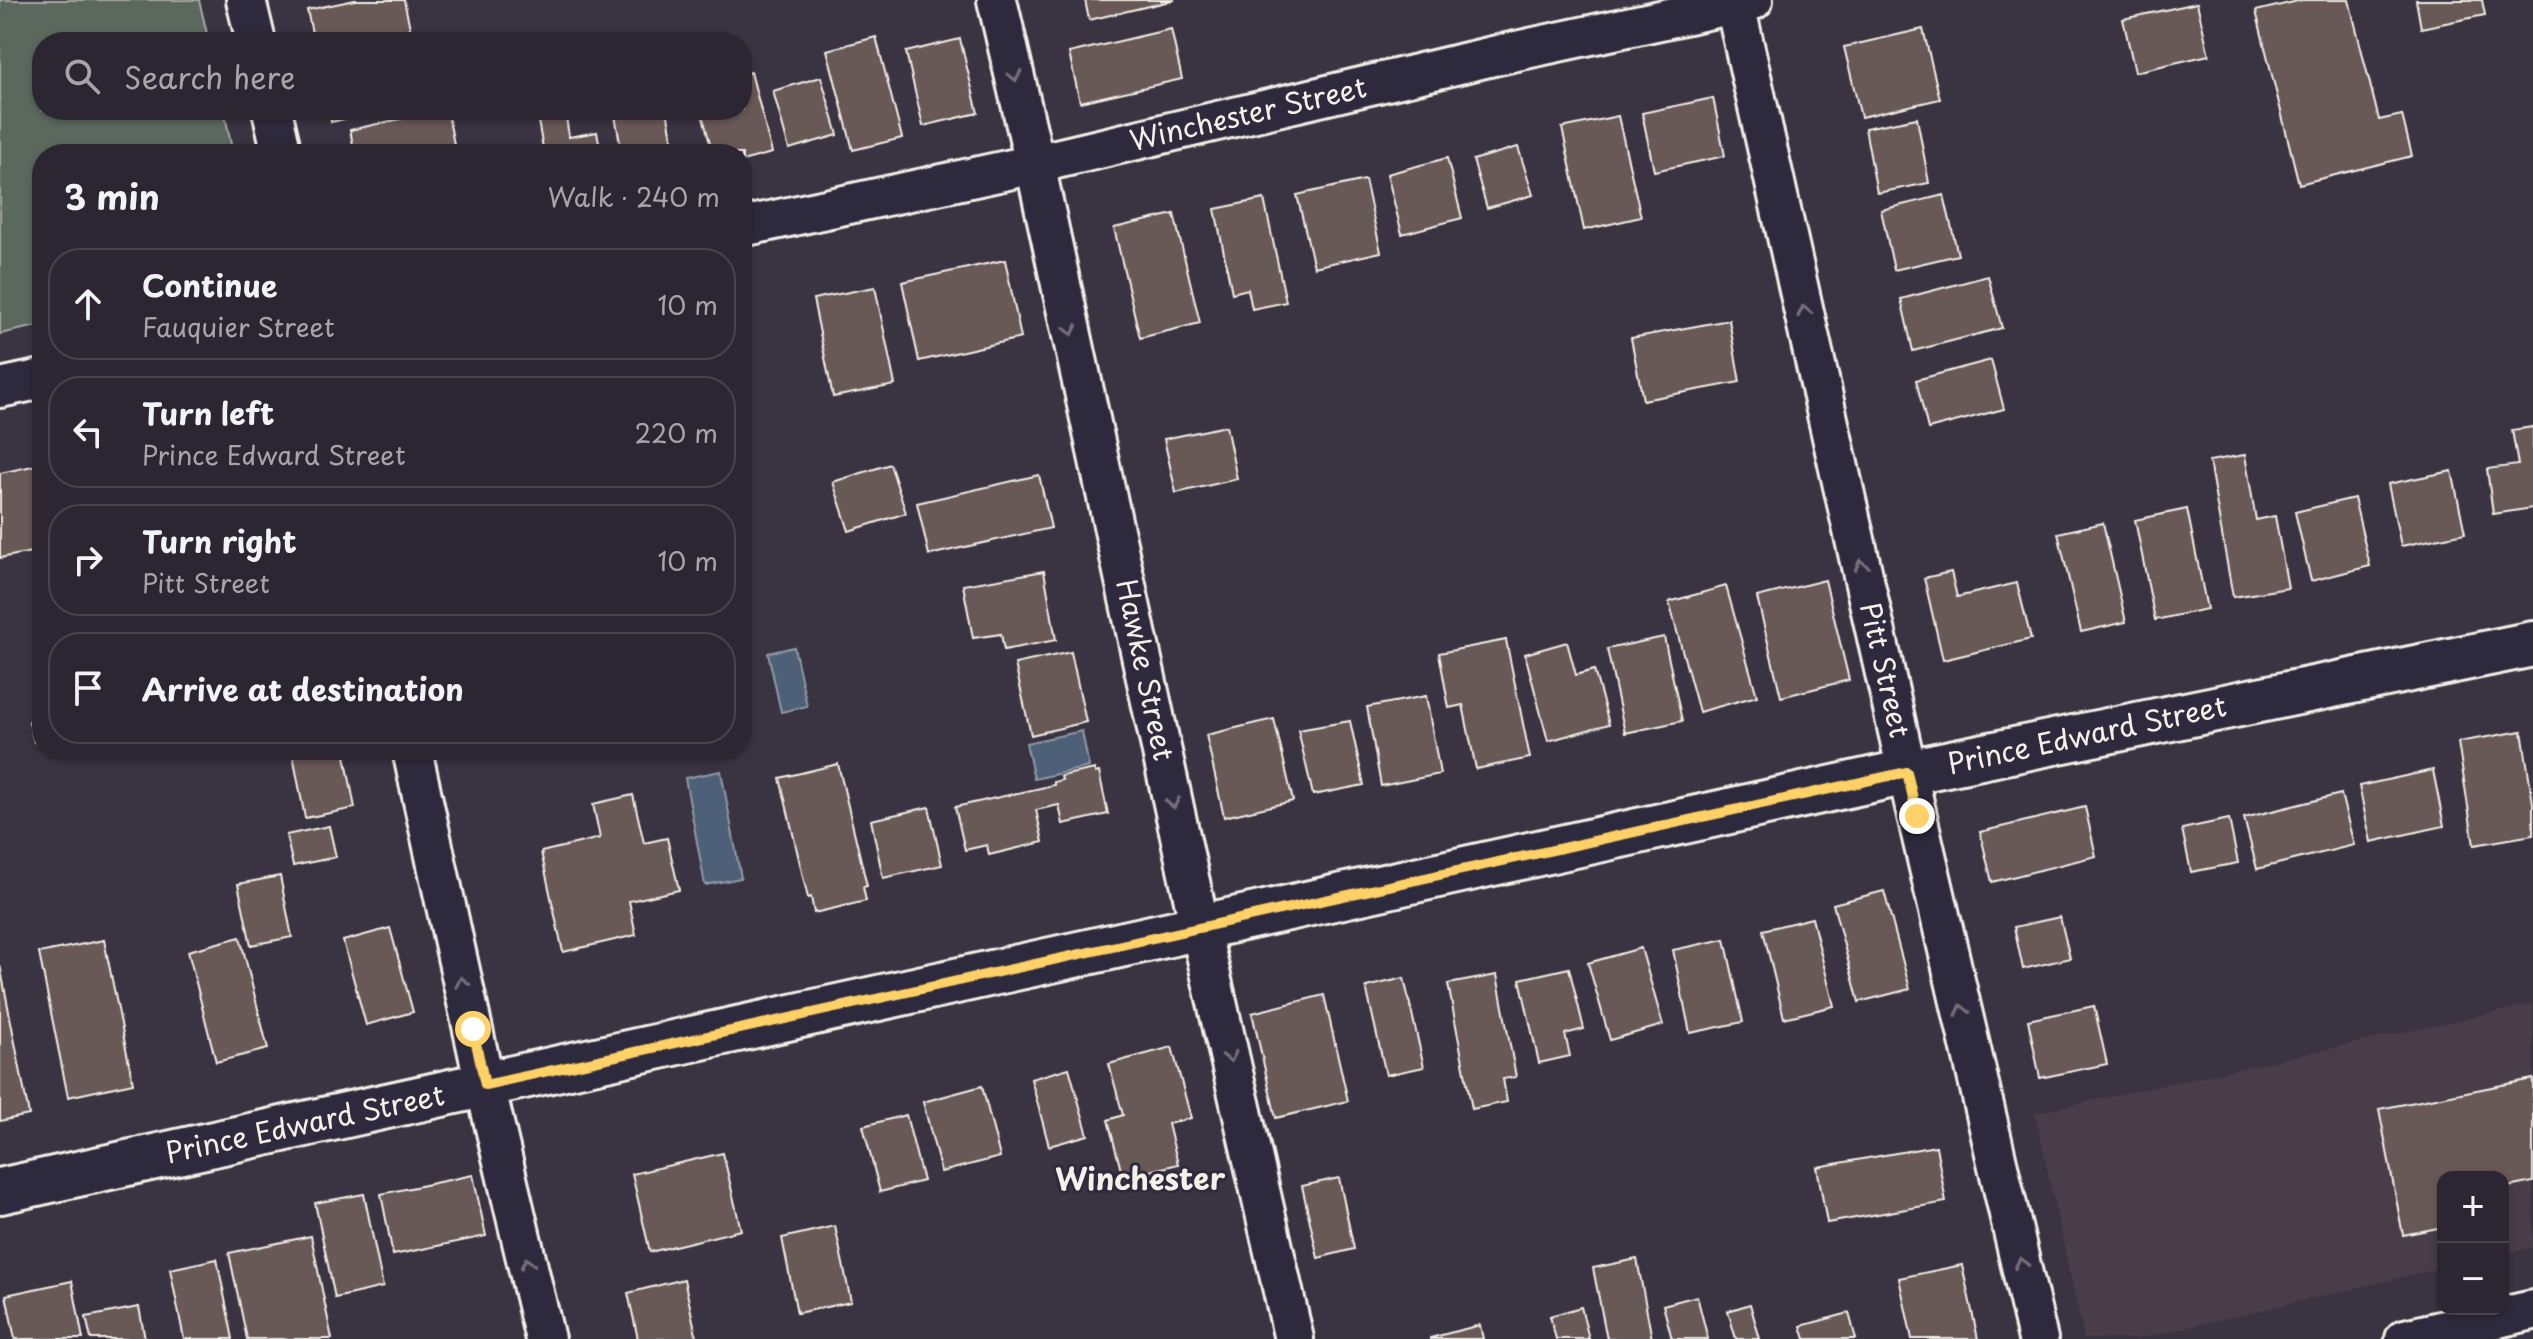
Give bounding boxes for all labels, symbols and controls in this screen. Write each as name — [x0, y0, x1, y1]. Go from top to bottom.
search box — [32, 32, 752, 120]
icon: search — [60, 54, 104, 98]
text: Search here — [124, 54, 296, 99]
street label: Winchester Street — [1125, 64, 1370, 161]
one-way arrow — [1006, 69, 1023, 82]
text: 3 min — [64, 170, 160, 222]
text: Walk · 240 m — [548, 177, 720, 216]
text: Continue — [142, 262, 277, 307]
icon: ahead — [66, 282, 110, 326]
text: 10 m — [657, 285, 718, 324]
one-way arrow — [1796, 305, 1813, 319]
text: Fauquier Street — [142, 307, 335, 346]
one-way arrow — [1062, 323, 1079, 336]
text: Turn left — [142, 390, 274, 435]
icon: left — [66, 410, 110, 454]
text: 220 m — [634, 413, 718, 452]
text: Prince Edward Street — [142, 435, 406, 474]
text: Turn right — [142, 518, 297, 563]
icon: right — [66, 538, 110, 582]
text: 10 m — [657, 541, 718, 580]
one-way arrow — [1853, 559, 1870, 572]
text: Pitt Street — [142, 563, 270, 602]
street label: Hawke Street — [1106, 575, 1187, 764]
street label: Pitt Street — [1850, 598, 1923, 741]
icon: arrive — [66, 666, 110, 710]
text: Arrive at destination — [142, 666, 464, 711]
street label: Prince Edward Street — [1943, 683, 2230, 784]
one-way arrow — [1164, 796, 1181, 809]
route end — [1899, 798, 1935, 834]
one-way arrow — [455, 976, 472, 989]
one-way arrow — [1954, 1003, 1971, 1017]
route start — [455, 1011, 491, 1047]
one-way arrow — [1220, 1049, 1237, 1063]
street label: Prince Edward Street — [161, 1072, 448, 1173]
district label: Winchester — [1055, 1155, 1226, 1200]
map controls — [2437, 1171, 2509, 1315]
button: + — [2437, 1171, 2509, 1243]
button: − — [2437, 1243, 2509, 1315]
one-way arrow — [519, 1257, 536, 1270]
one-way arrow — [2013, 1257, 2030, 1270]

